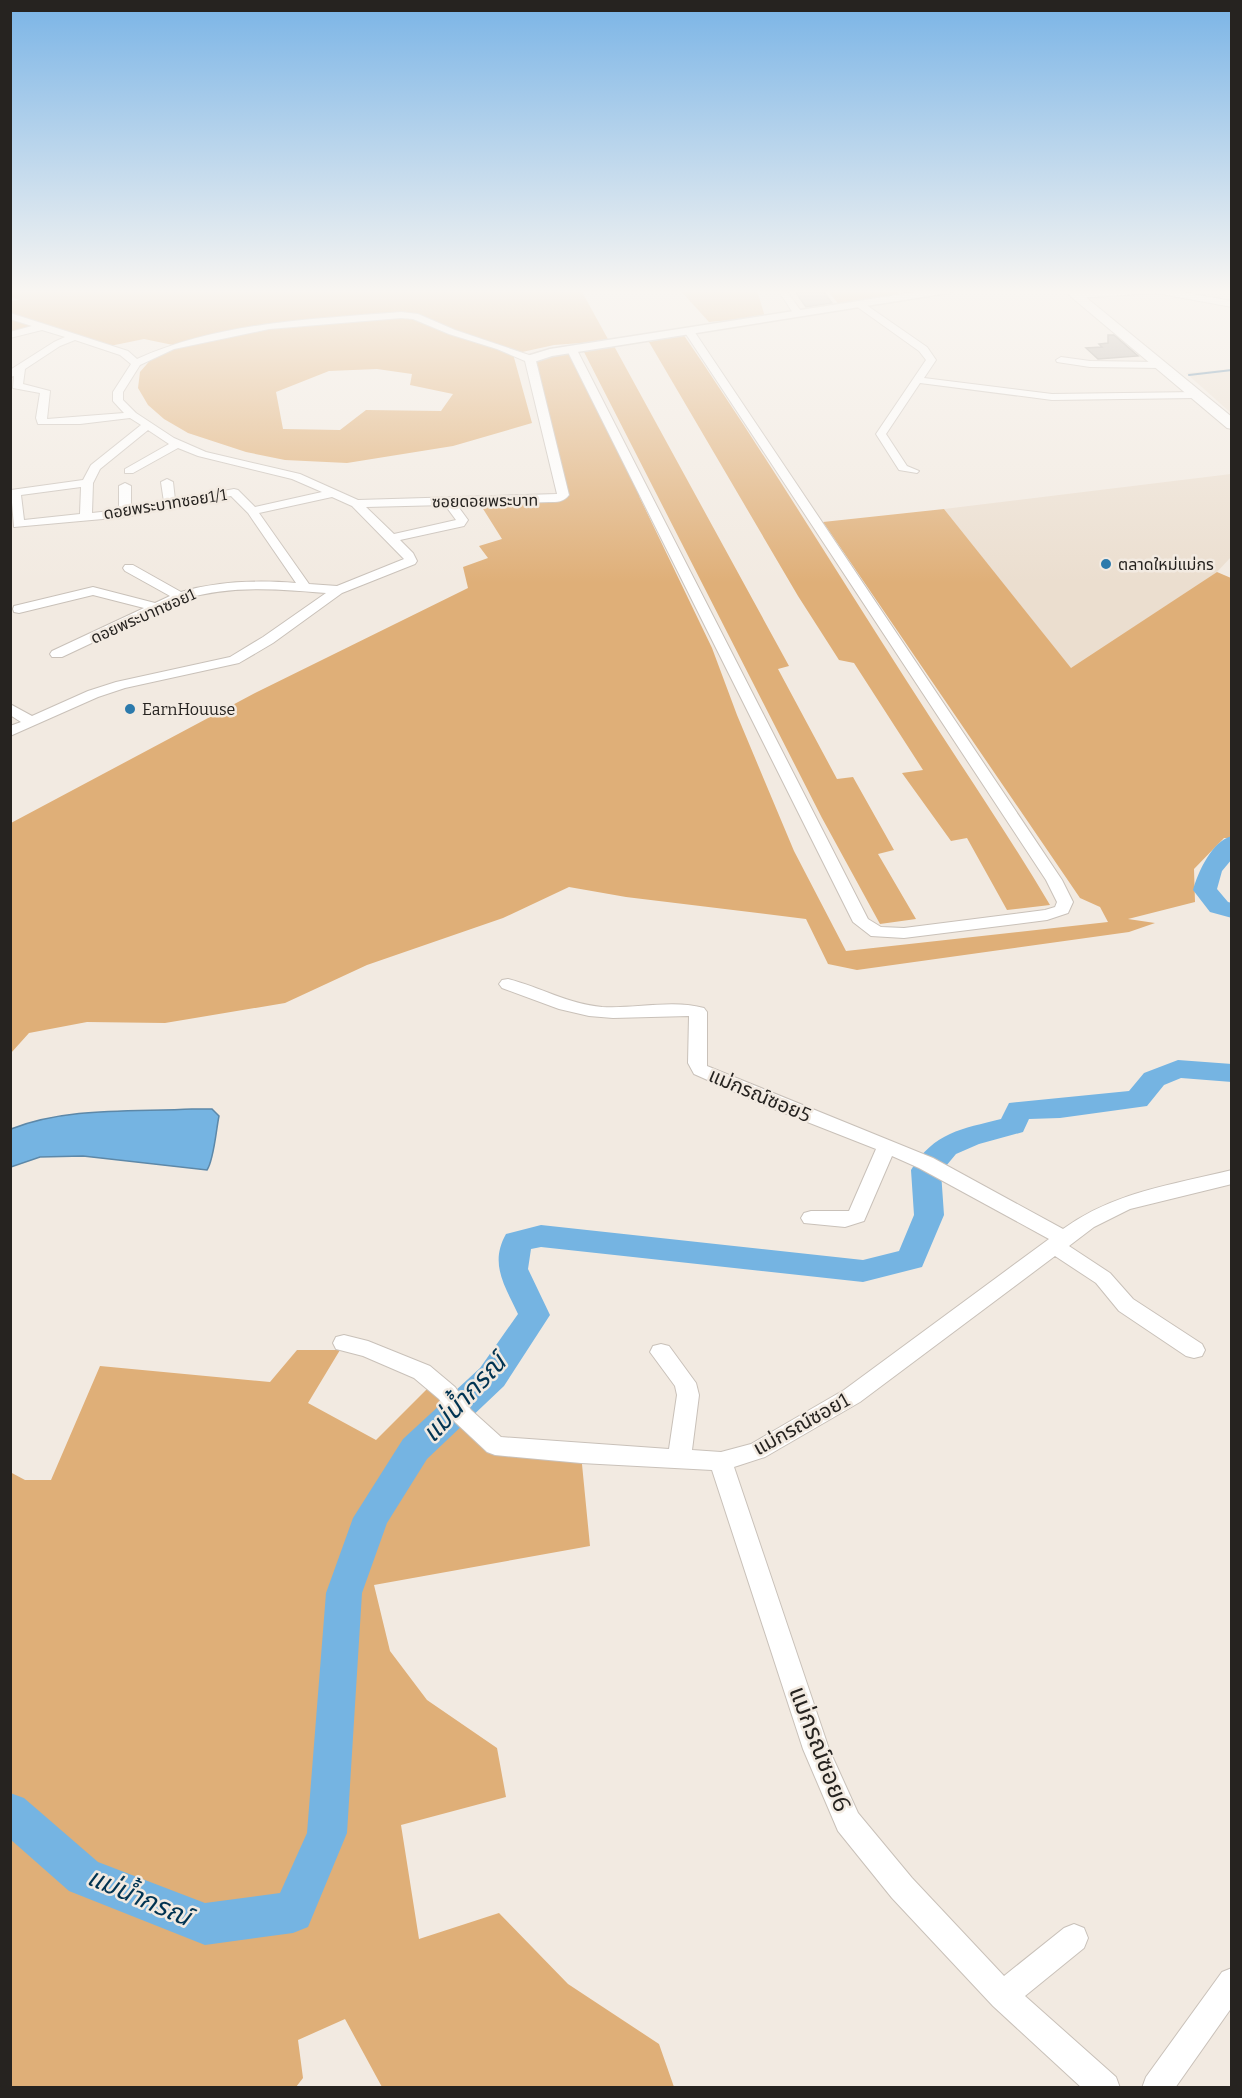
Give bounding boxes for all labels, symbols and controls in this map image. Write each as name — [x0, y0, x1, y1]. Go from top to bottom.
street label: ดอยพระบาทซอย1/1 — [102, 485, 228, 523]
street label: ซอยดอยพระบาท — [432, 491, 538, 511]
place label: ตลาดใหม่แม่กร — [1118, 555, 1214, 574]
marker: ตลาดใหม่แม่กร — [1099, 557, 1113, 571]
street label: ดอยพระบาทซอย1 — [88, 584, 199, 648]
place label: EarnHouuse — [142, 700, 235, 719]
marker: EarnHouuse — [123, 702, 137, 716]
street label: แม่กรณ์ซอย5 — [705, 1063, 815, 1127]
water label: แม่น้ำกรณ์ — [413, 1342, 516, 1448]
street label: แม่กรณ์ซอย1 — [749, 1388, 853, 1460]
street label: แม่กรณ์ซอย6 — [783, 1682, 857, 1816]
water label: แม่น้ำกรณ์ — [83, 1859, 201, 1935]

